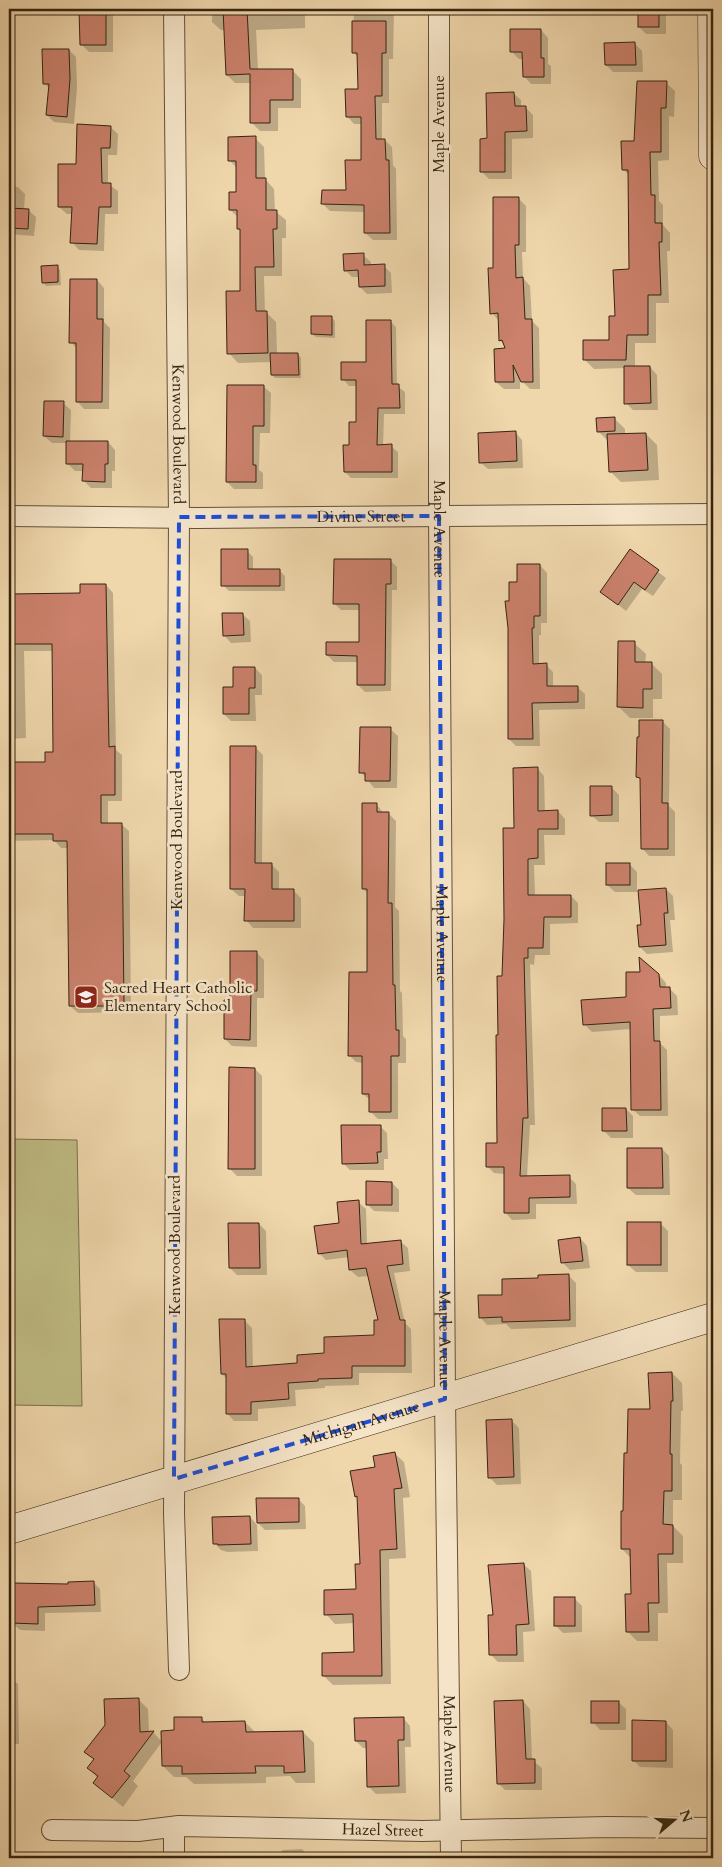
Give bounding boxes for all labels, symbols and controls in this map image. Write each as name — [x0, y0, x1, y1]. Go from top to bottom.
street label: Maple Avenue — [428, 75, 450, 173]
street label: Kenwood Boulevard — [166, 364, 190, 505]
street label: Maple Avenue — [428, 480, 450, 578]
street label: Divine Street — [316, 505, 406, 528]
street label: Kenwood Boulevard — [166, 769, 188, 910]
street label: Maple Avenue — [431, 885, 453, 983]
place label: Sacred Heart Catholic Elementary School — [104, 977, 252, 1017]
school or university icon: Sacred Heart Catholic Elementary School — [73, 984, 99, 1010]
street label: Kenwood Boulevard — [164, 1174, 186, 1315]
street label: Maple Avenue — [433, 1290, 456, 1388]
street label: Michigan Avenue — [300, 1395, 422, 1452]
street label: Maple Avenue — [438, 1695, 461, 1793]
north arrow — [650, 1794, 700, 1844]
text: N — [675, 1807, 697, 1825]
street label: Hazel Street — [342, 1818, 424, 1842]

